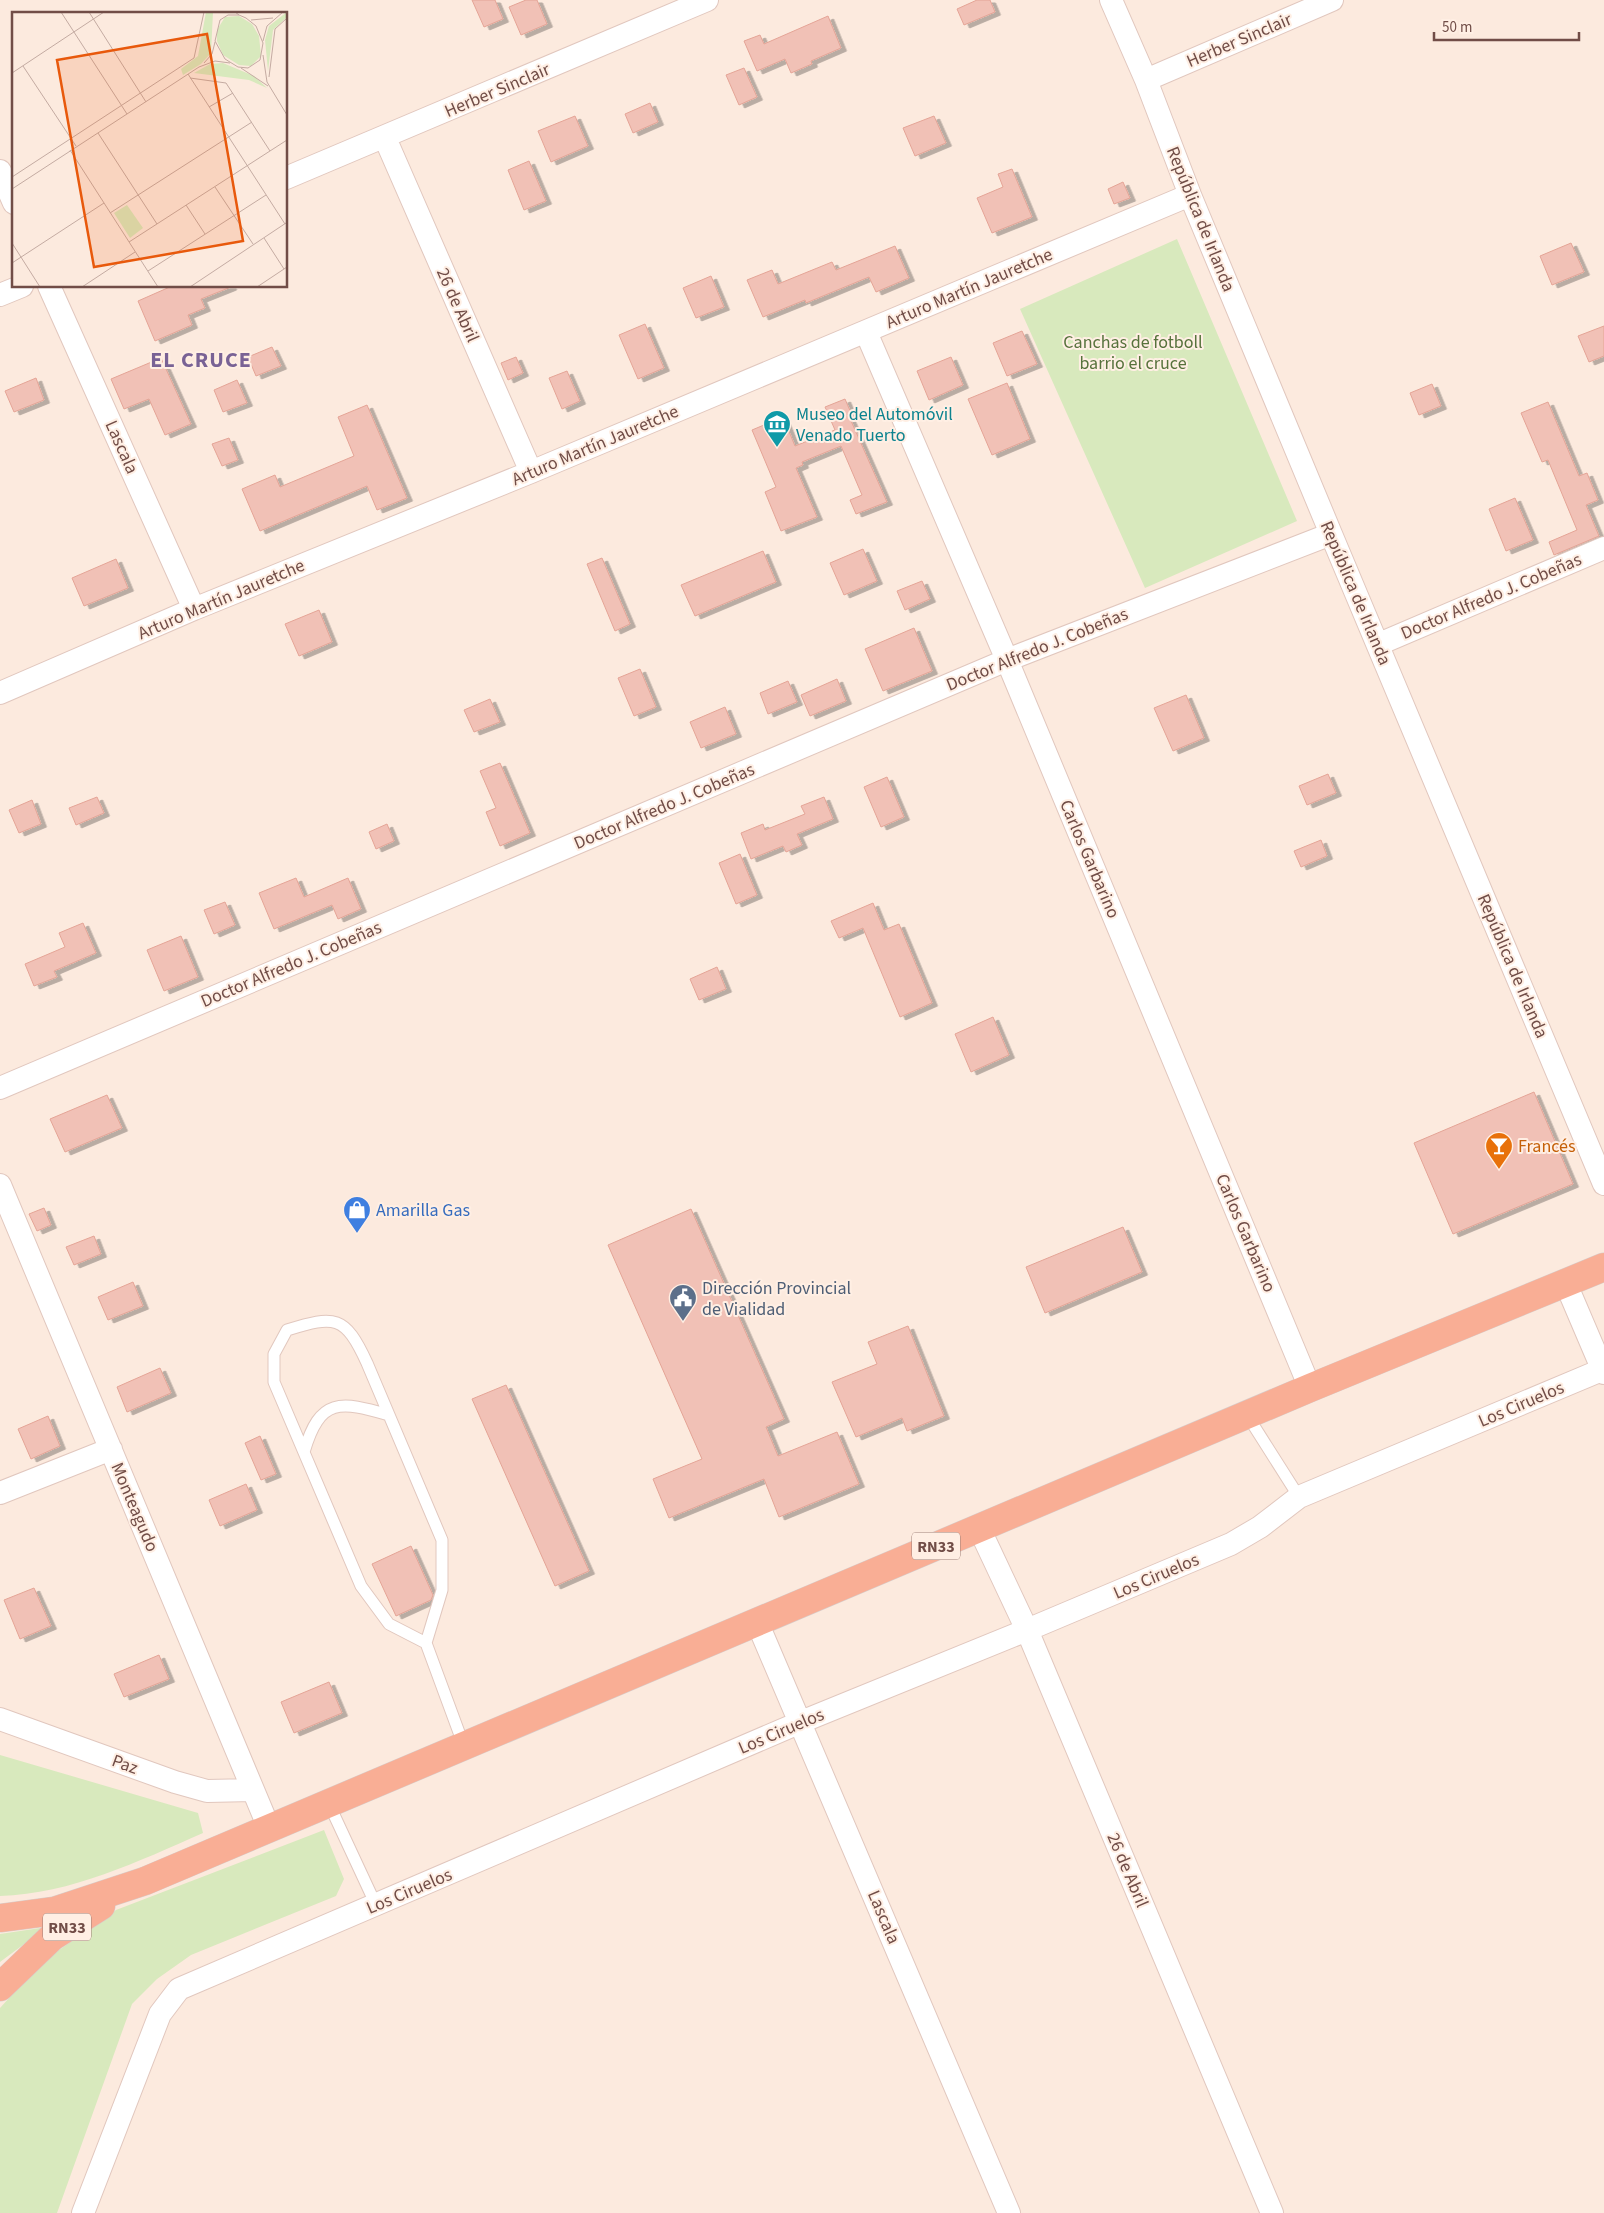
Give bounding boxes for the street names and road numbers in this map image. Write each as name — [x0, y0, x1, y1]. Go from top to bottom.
street label: Herber Sinclair — [1183, 7, 1296, 74]
street label: Herber Sinclair — [441, 57, 554, 124]
street label: República de Irlanda — [1160, 143, 1241, 296]
street label: Arturo Martín Jauretche — [882, 242, 1056, 335]
street label: 26 de Abril — [430, 264, 485, 346]
street label: Arturo Martín Jauretche — [508, 399, 682, 492]
street label: Lascala — [99, 416, 144, 478]
street label: República de Irlanda — [1314, 517, 1397, 669]
street label: Doctor Alfredo J. Cobeñas — [1397, 547, 1585, 646]
street label: Arturo Martín Jauretche — [134, 553, 308, 646]
street label: Doctor Alfredo J. Cobeñas — [943, 602, 1132, 697]
street label: Doctor Alfredo J. Cobeñas — [570, 757, 758, 856]
street label: Carlos Garbarino — [1053, 796, 1126, 922]
street label: República de Irlanda — [1471, 890, 1554, 1042]
street label: Doctor Alfredo J. Cobeñas — [197, 915, 385, 1014]
street label: Carlos Garbarino — [1209, 1170, 1282, 1296]
street label: Los Ciruelos — [1474, 1375, 1568, 1434]
street label: Monteagudo — [104, 1459, 165, 1556]
road number: RN33 — [912, 1532, 960, 1560]
street label: Los Ciruelos — [1109, 1547, 1203, 1606]
street label: Los Ciruelos — [734, 1702, 828, 1761]
street label: Paz — [108, 1748, 142, 1781]
street label: 26 de Abril — [1101, 1829, 1154, 1911]
street label: Los Ciruelos — [362, 1862, 456, 1921]
street label: Lascala — [861, 1886, 906, 1948]
road number: RN33 — [43, 1914, 91, 1940]

